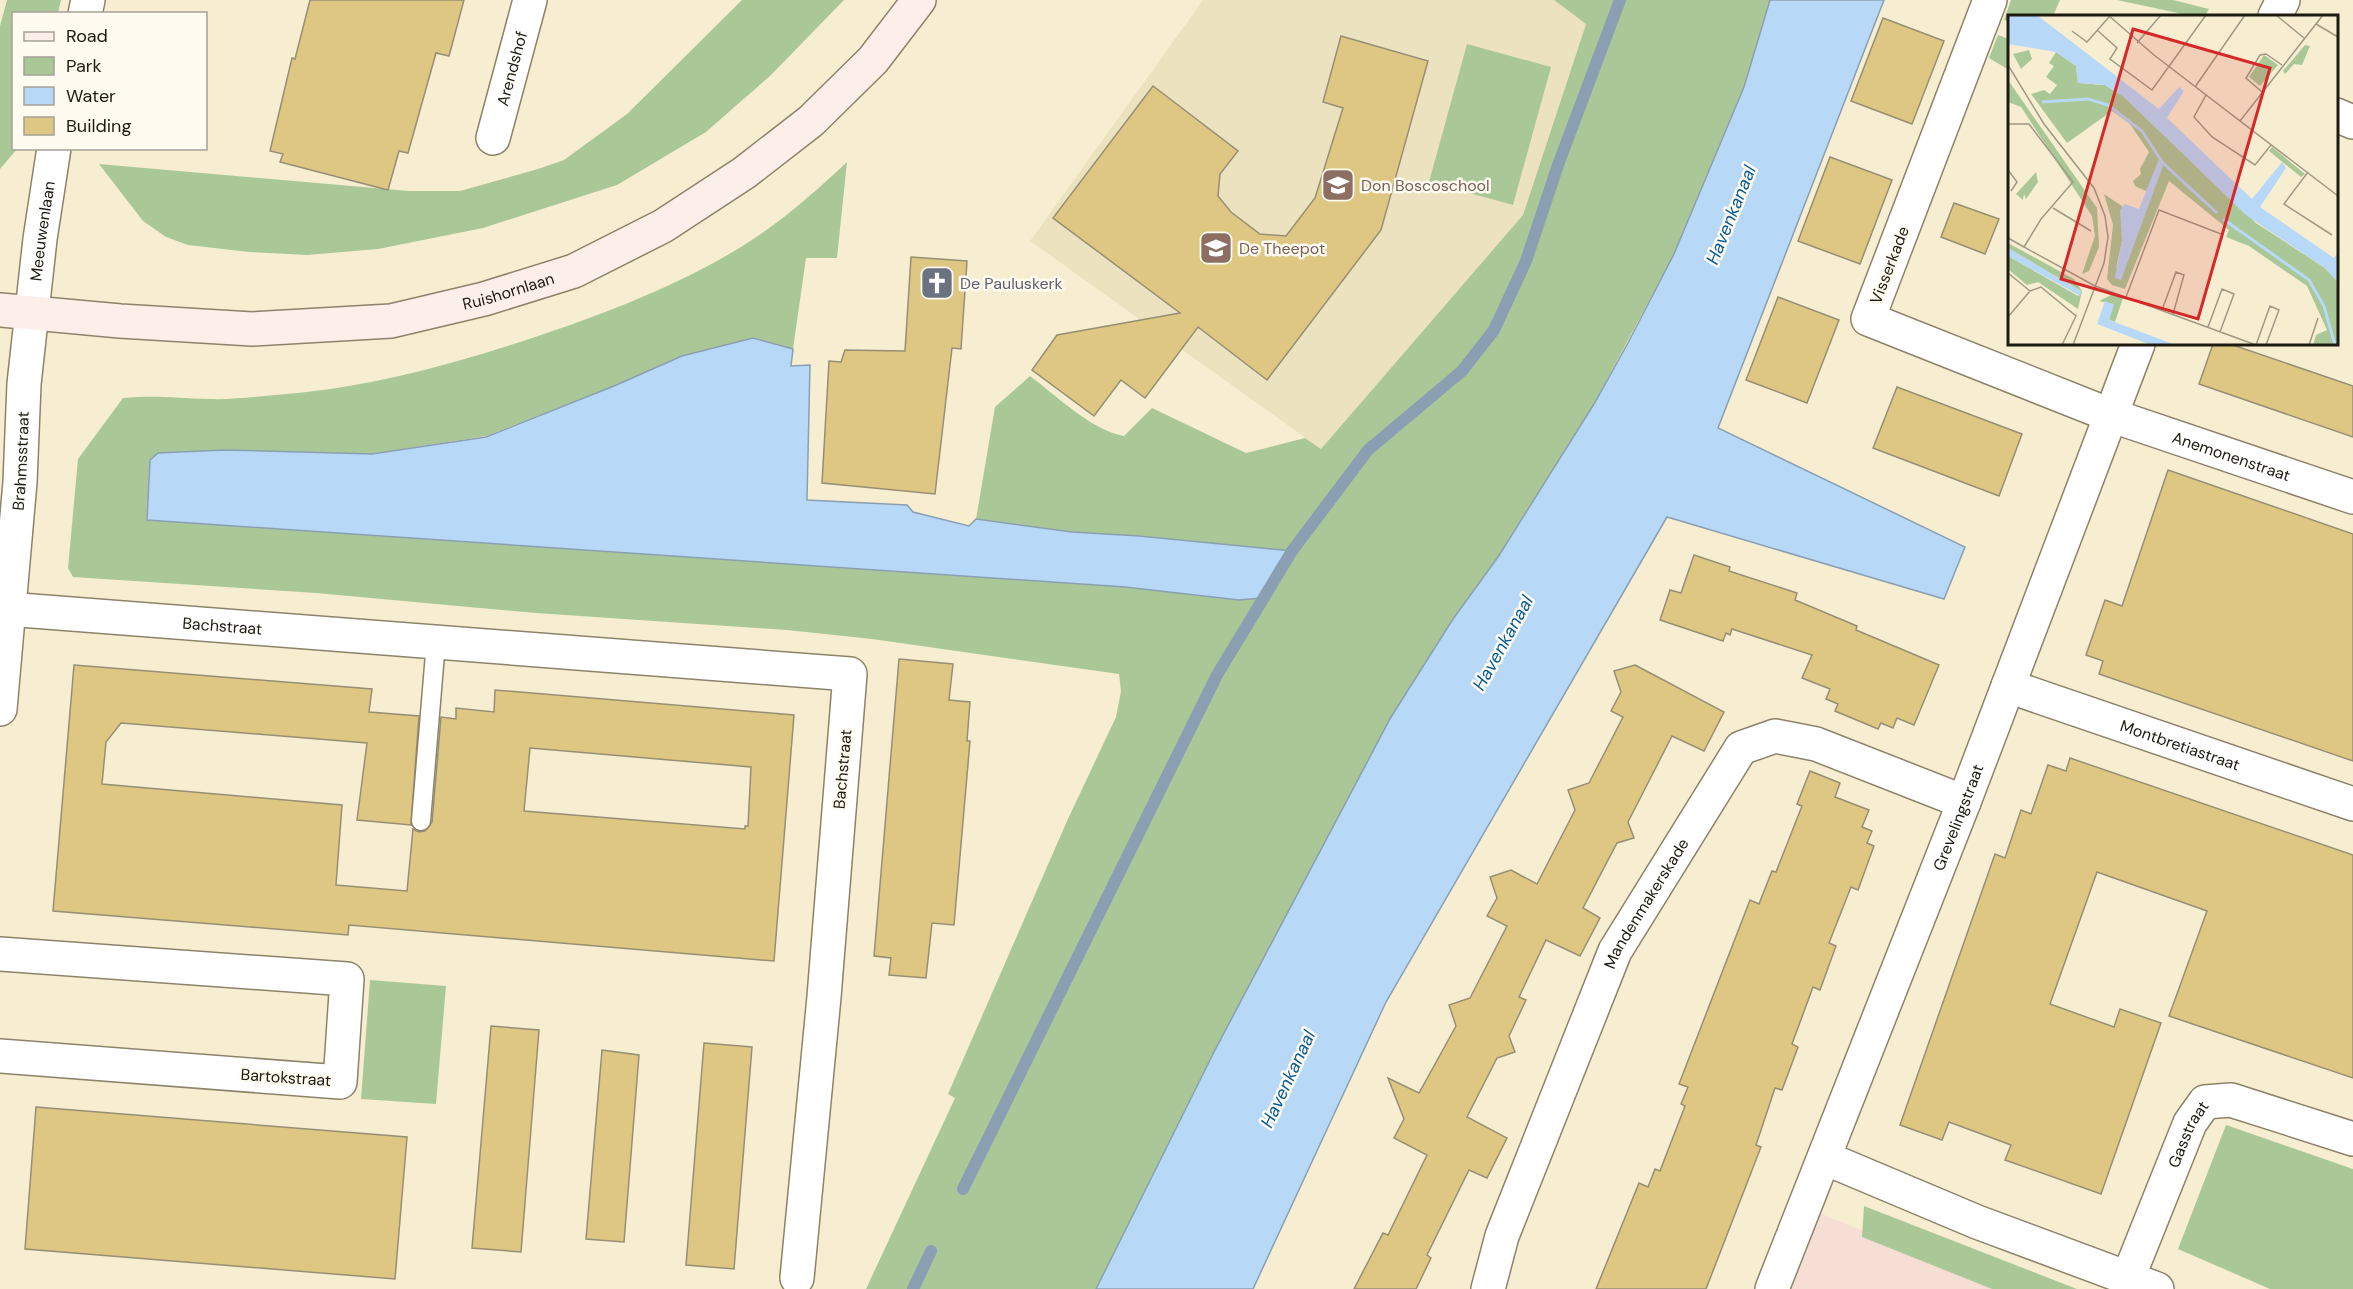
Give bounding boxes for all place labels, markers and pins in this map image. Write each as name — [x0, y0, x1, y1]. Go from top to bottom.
school or university icon: Don Boscoschool — [1320, 167, 1356, 203]
place label: Don Boscoschool — [1361, 175, 1490, 196]
school or university icon: De Theepot — [1198, 230, 1234, 266]
place label: De Theepot — [1239, 238, 1325, 259]
church icon: De Pauluskerk — [919, 265, 955, 301]
place label: De Pauluskerk — [960, 273, 1062, 294]

